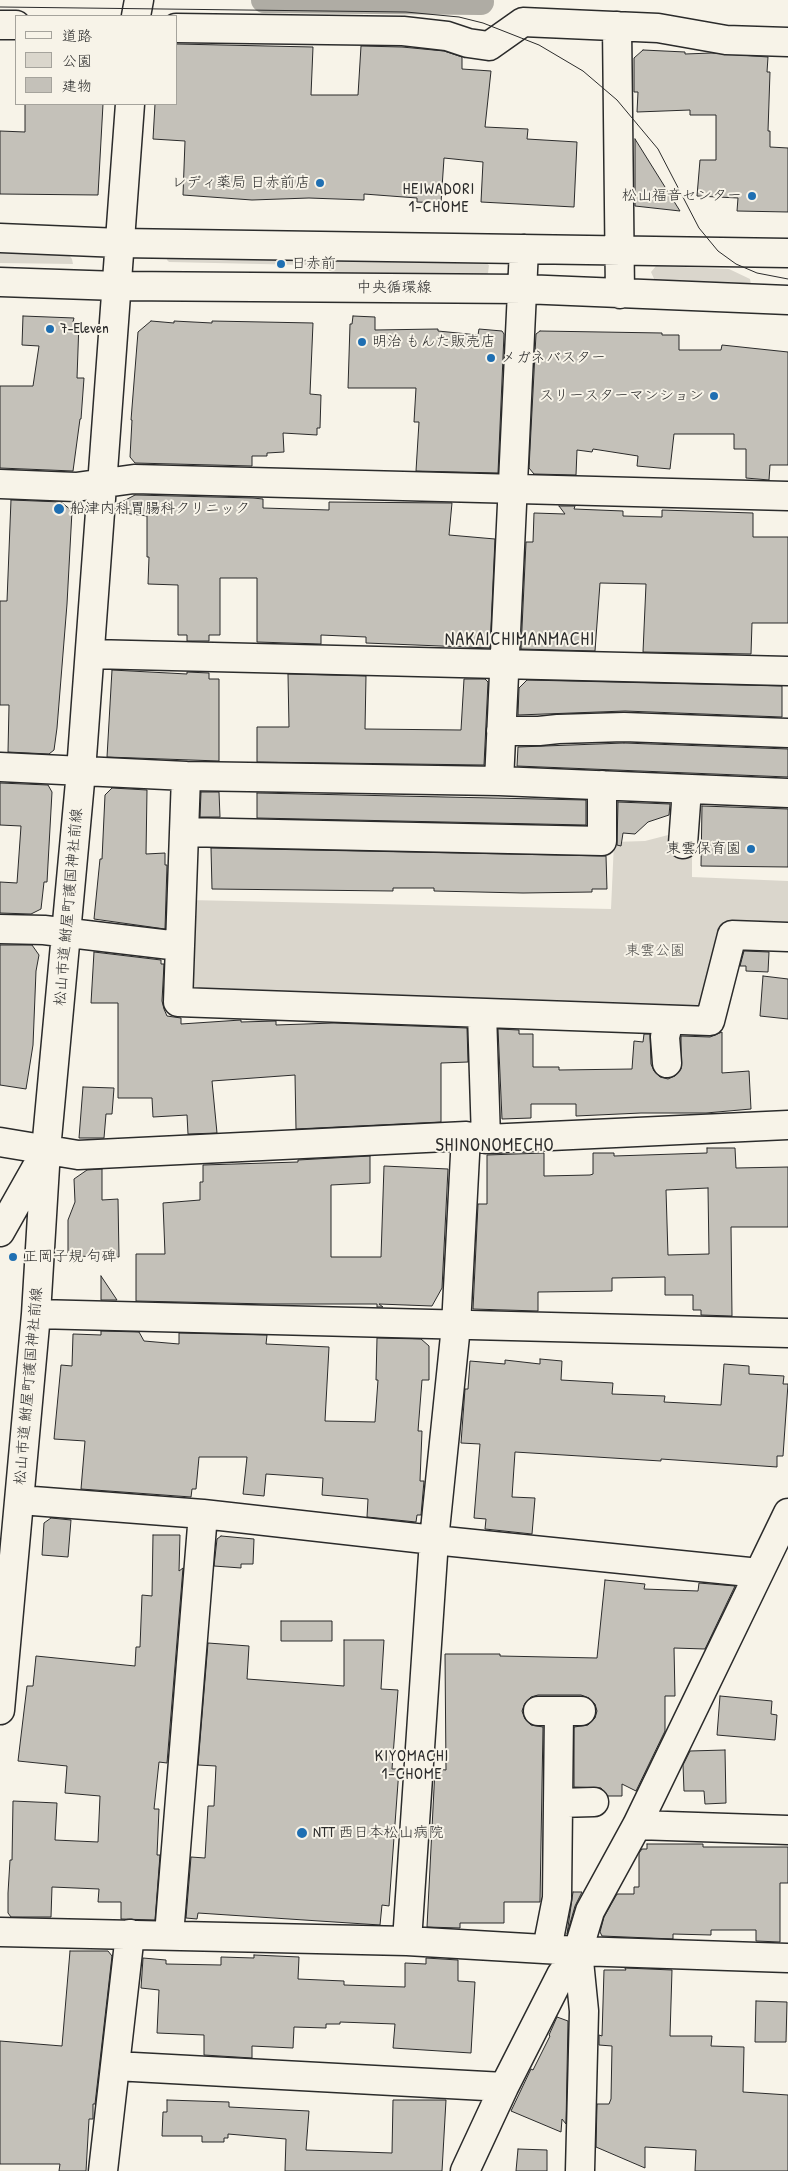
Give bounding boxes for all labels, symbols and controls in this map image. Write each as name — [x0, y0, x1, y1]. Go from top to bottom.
legend — [15, 15, 178, 105]
text: 道路 — [62, 25, 92, 46]
text: 公園 — [62, 50, 92, 71]
text: 建物 — [62, 75, 92, 96]
place label: レディ薬局 日赤前店 — [172, 174, 310, 192]
marker: レディ薬局 日赤前店 — [314, 177, 326, 189]
district label: HEIWADORI 1-CHOME — [402, 180, 476, 218]
place label: 松山福音センター — [622, 187, 742, 205]
marker: 松山福音センター — [746, 190, 758, 202]
place label: 日赤前 — [291, 255, 336, 273]
marker: 日赤前 — [275, 258, 287, 270]
street label: 中央循環線 — [357, 279, 431, 297]
place label: 7-Eleven — [60, 320, 109, 338]
marker: 7-Eleven — [44, 323, 56, 335]
place label: 明治 もんた販売店 — [372, 333, 495, 351]
marker: 明治 もんた販売店 — [356, 336, 368, 348]
place label: メガネバスター — [501, 349, 606, 367]
marker: メガネバスター — [485, 352, 497, 364]
place label: スリースターマンション — [539, 387, 704, 405]
marker: スリースターマンション — [708, 390, 720, 402]
place label: 船津内科胃腸科クリニック — [70, 500, 250, 518]
marker: 船津内科胃腸科クリニック — [52, 502, 66, 516]
district label: NAKAICHIMANMACHI — [443, 629, 597, 651]
street label: 松山市道 鮒屋町護国神社前線 — [51, 807, 87, 1007]
place label: 東雲保育園 — [666, 840, 741, 858]
marker: 東雲保育園 — [745, 843, 757, 855]
park label: 東雲公園 — [625, 942, 685, 960]
district label: SHINONOMECHO — [434, 1135, 556, 1157]
place label: 正岡子規 句碑 — [23, 1248, 116, 1266]
marker: 正岡子規 句碑 — [7, 1251, 19, 1263]
street label: 松山市道 鮒屋町護国神社前線 — [11, 1286, 47, 1486]
district label: KIYOMACHI 1-CHOME — [374, 1747, 450, 1785]
place label: NTT 西日本松山病院 — [313, 1824, 443, 1842]
marker: NTT 西日本松山病院 — [295, 1826, 309, 1840]

